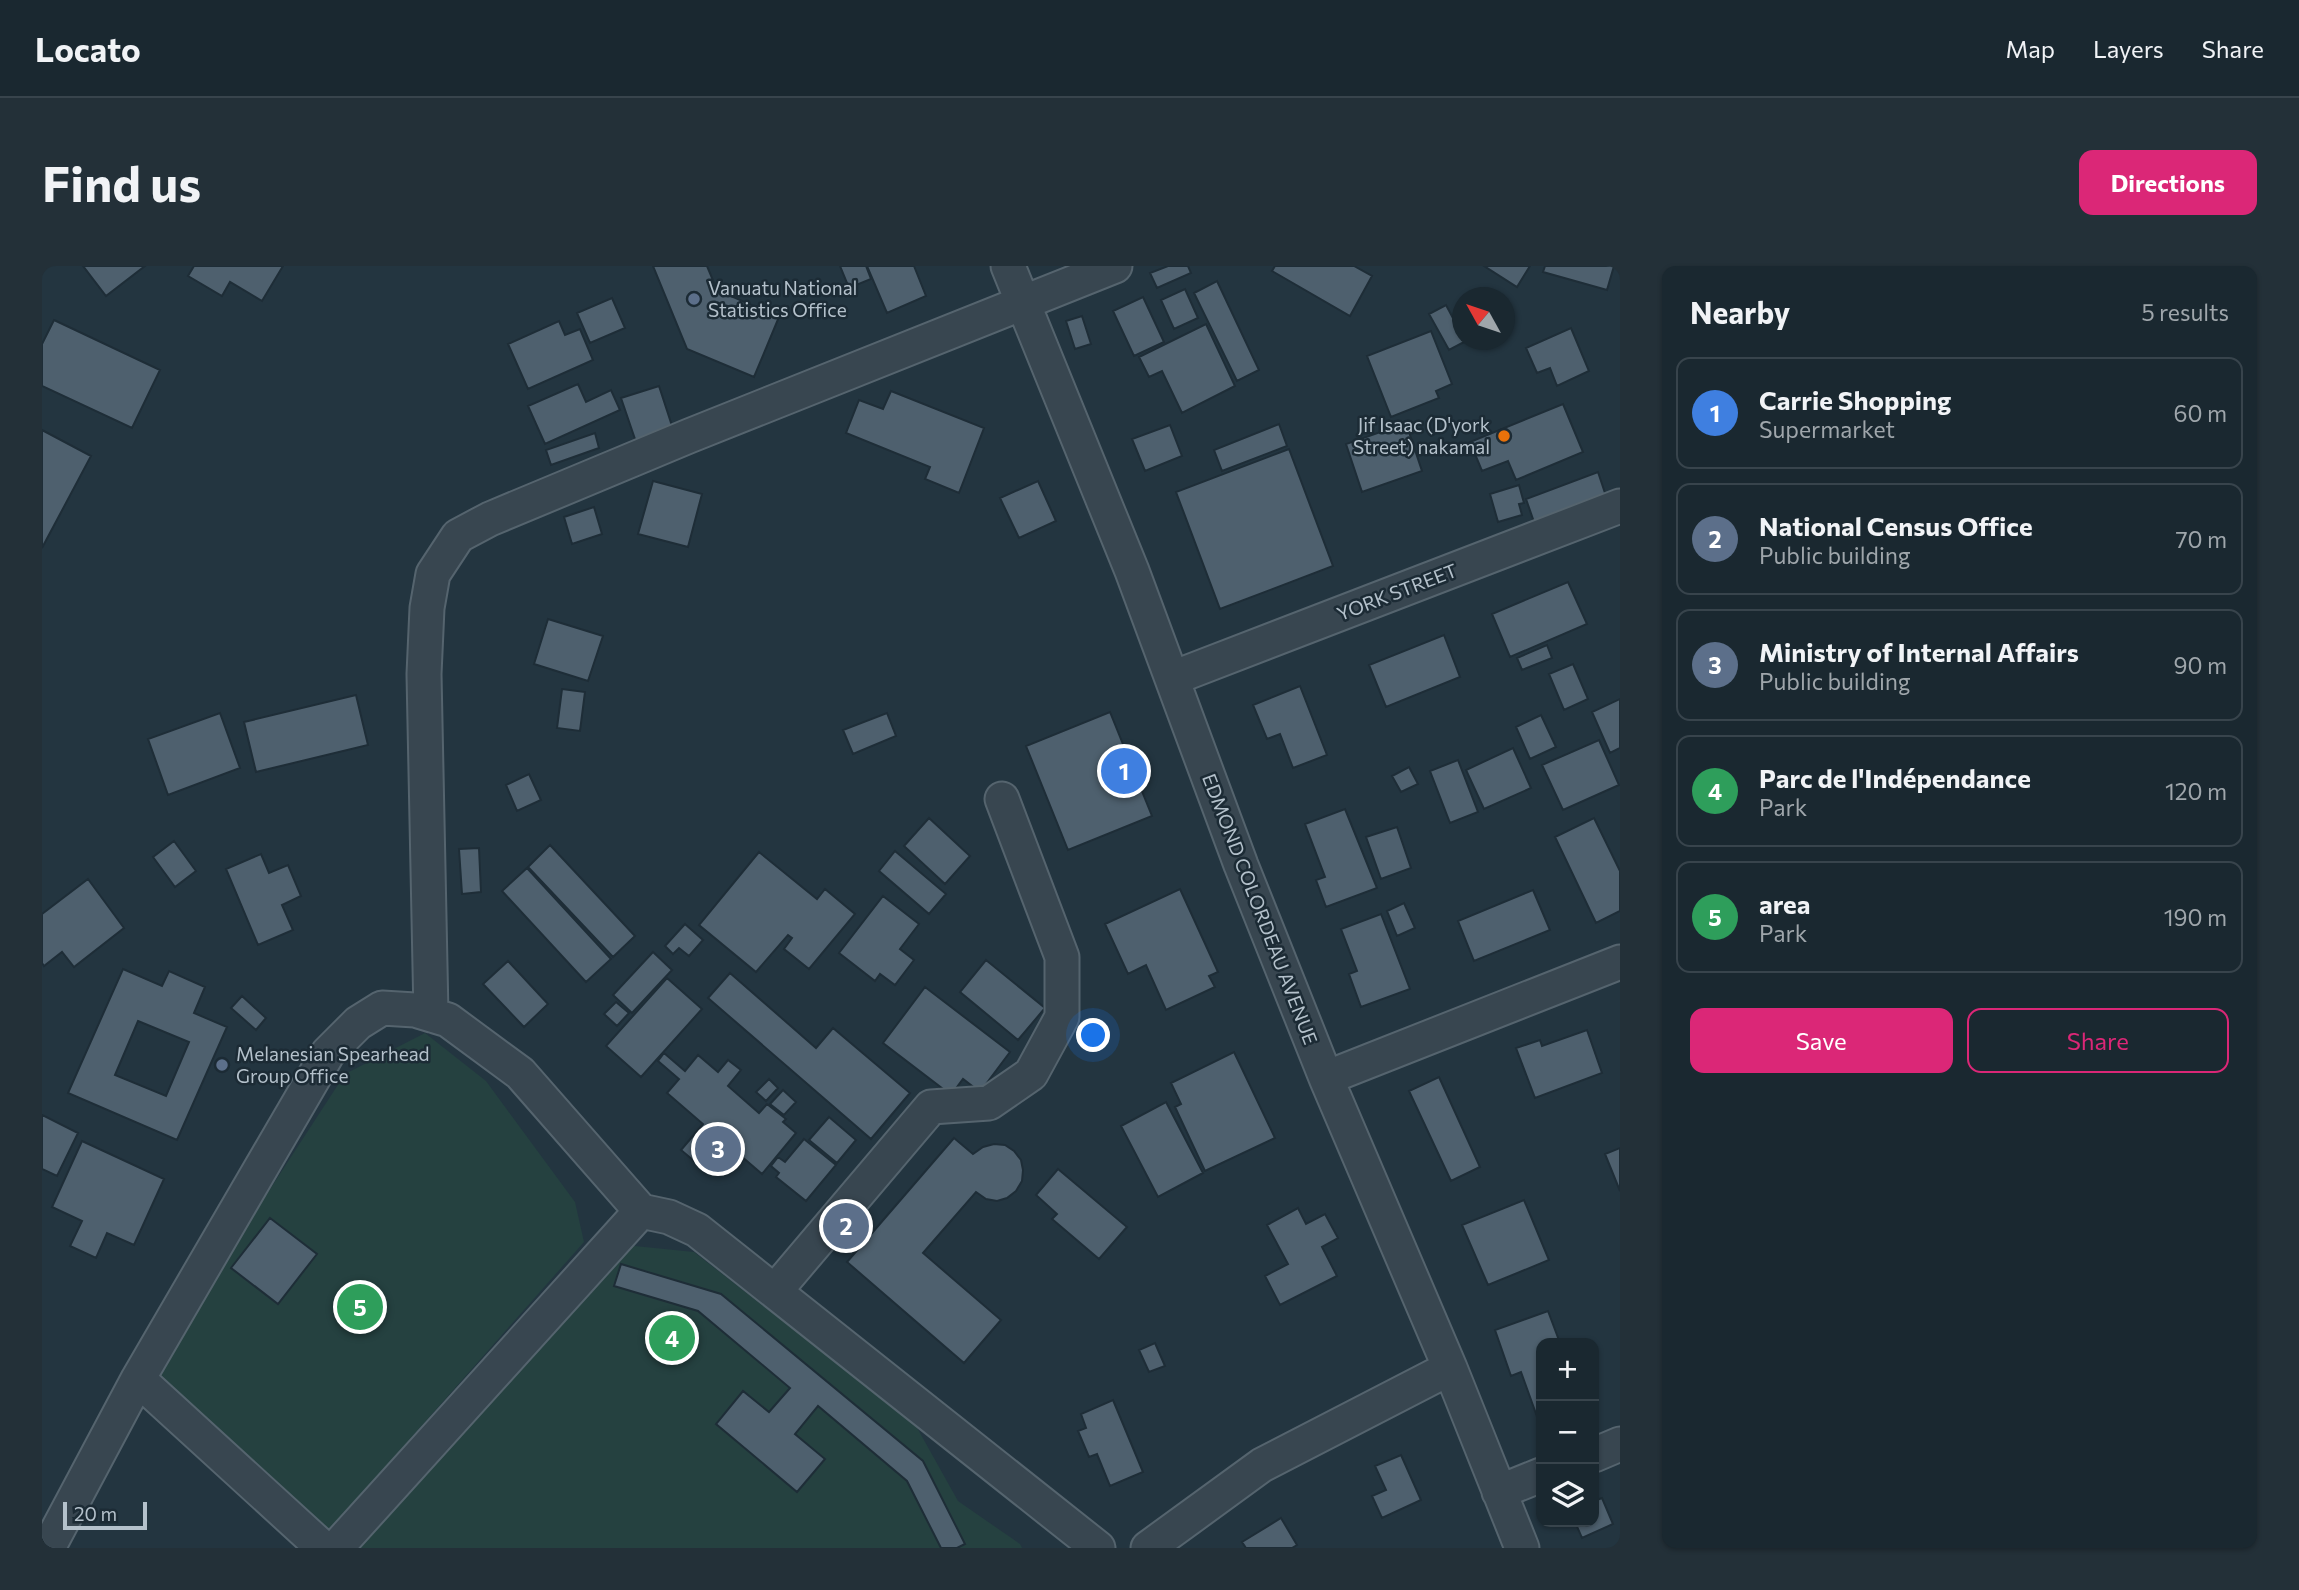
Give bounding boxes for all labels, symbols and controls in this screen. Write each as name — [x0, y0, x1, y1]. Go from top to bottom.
text: Locato — [35, 28, 141, 69]
text: Map — [2006, 34, 2055, 63]
text: Layers — [2093, 34, 2164, 63]
text: Share — [2202, 34, 2264, 63]
button: Directions — [2079, 150, 2257, 215]
text: Find us — [42, 152, 201, 212]
place label: Vanuatu National Statistics Office — [708, 276, 857, 321]
north arrow — [1452, 287, 1515, 350]
marker: Vanuatu National Statistics Office — [686, 291, 702, 307]
text: Nearby — [1690, 293, 1790, 330]
text: 5 results — [2141, 298, 2229, 326]
text: Carrie Shopping — [1759, 384, 1951, 415]
text: 1 — [1710, 399, 1720, 427]
text: 60 m — [2174, 399, 2227, 427]
place label: Jif Isaac (D'york Street) nakamal — [1353, 413, 1490, 458]
text: Supermarket — [1759, 415, 1895, 443]
marker: Jif Isaac (D'york Street) nakamal — [1496, 428, 1512, 444]
text: National Census Office — [1759, 510, 2033, 541]
text: 2 — [1708, 525, 1722, 553]
text: 70 m — [2175, 525, 2227, 553]
text: Public building — [1759, 541, 1910, 569]
street label: YORK STREET — [1333, 558, 1460, 625]
text: Ministry of Internal Affairs — [1759, 636, 2079, 667]
text: 3 — [1708, 651, 1722, 679]
text: 90 m — [2174, 651, 2227, 679]
text: Public building — [1759, 667, 1910, 695]
pin: 1 — [1101, 745, 1147, 797]
text: Parc de l'Indépendance — [1759, 762, 2031, 793]
street label: EDMOND COLORDEAU AVENUE — [1198, 770, 1323, 1048]
text: 4 — [1708, 777, 1722, 805]
text: 120 m — [2165, 777, 2227, 805]
text: Park — [1759, 793, 1807, 821]
text: area — [1759, 888, 1810, 919]
text: 5 — [1708, 903, 1722, 931]
text: 190 m — [2164, 903, 2227, 931]
text: Park — [1759, 919, 1807, 947]
button: Save — [1690, 1008, 1953, 1073]
button: Share — [1967, 1008, 2229, 1073]
your location — [1076, 1018, 1110, 1052]
place label: Melanesian Spearhead Group Office — [236, 1042, 430, 1087]
marker: Melanesian Spearhead Group Office — [214, 1057, 230, 1073]
pin: 3 — [695, 1123, 741, 1175]
pin: 2 — [823, 1200, 869, 1252]
pin: 5 — [337, 1281, 383, 1333]
pin: 4 — [649, 1312, 695, 1364]
map controls — [1536, 1338, 1599, 1527]
button: + — [1536, 1338, 1599, 1401]
button: − — [1536, 1401, 1599, 1464]
button: layers — [1536, 1464, 1599, 1527]
scale bar — [63, 1499, 147, 1531]
text: 20 m — [74, 1502, 117, 1525]

